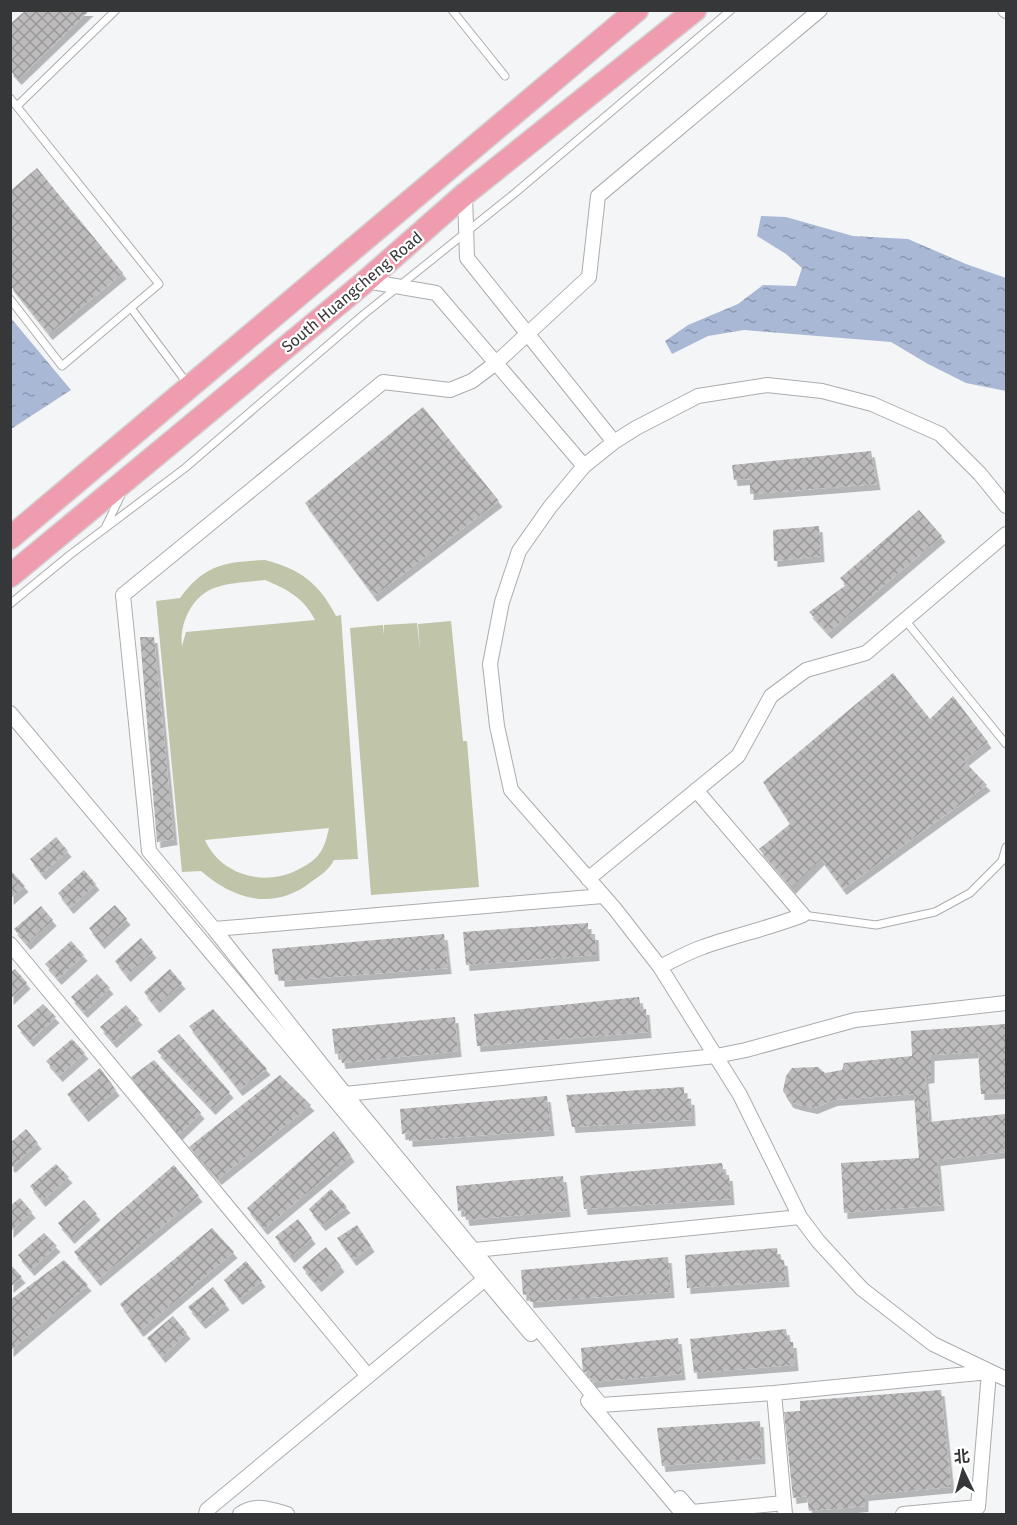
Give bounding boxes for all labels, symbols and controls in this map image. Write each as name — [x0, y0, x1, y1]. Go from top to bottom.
street label: South Huangcheng Road — [278, 228, 426, 356]
north arrow — [933, 1441, 993, 1501]
text: 北 — [953, 1446, 971, 1467]

